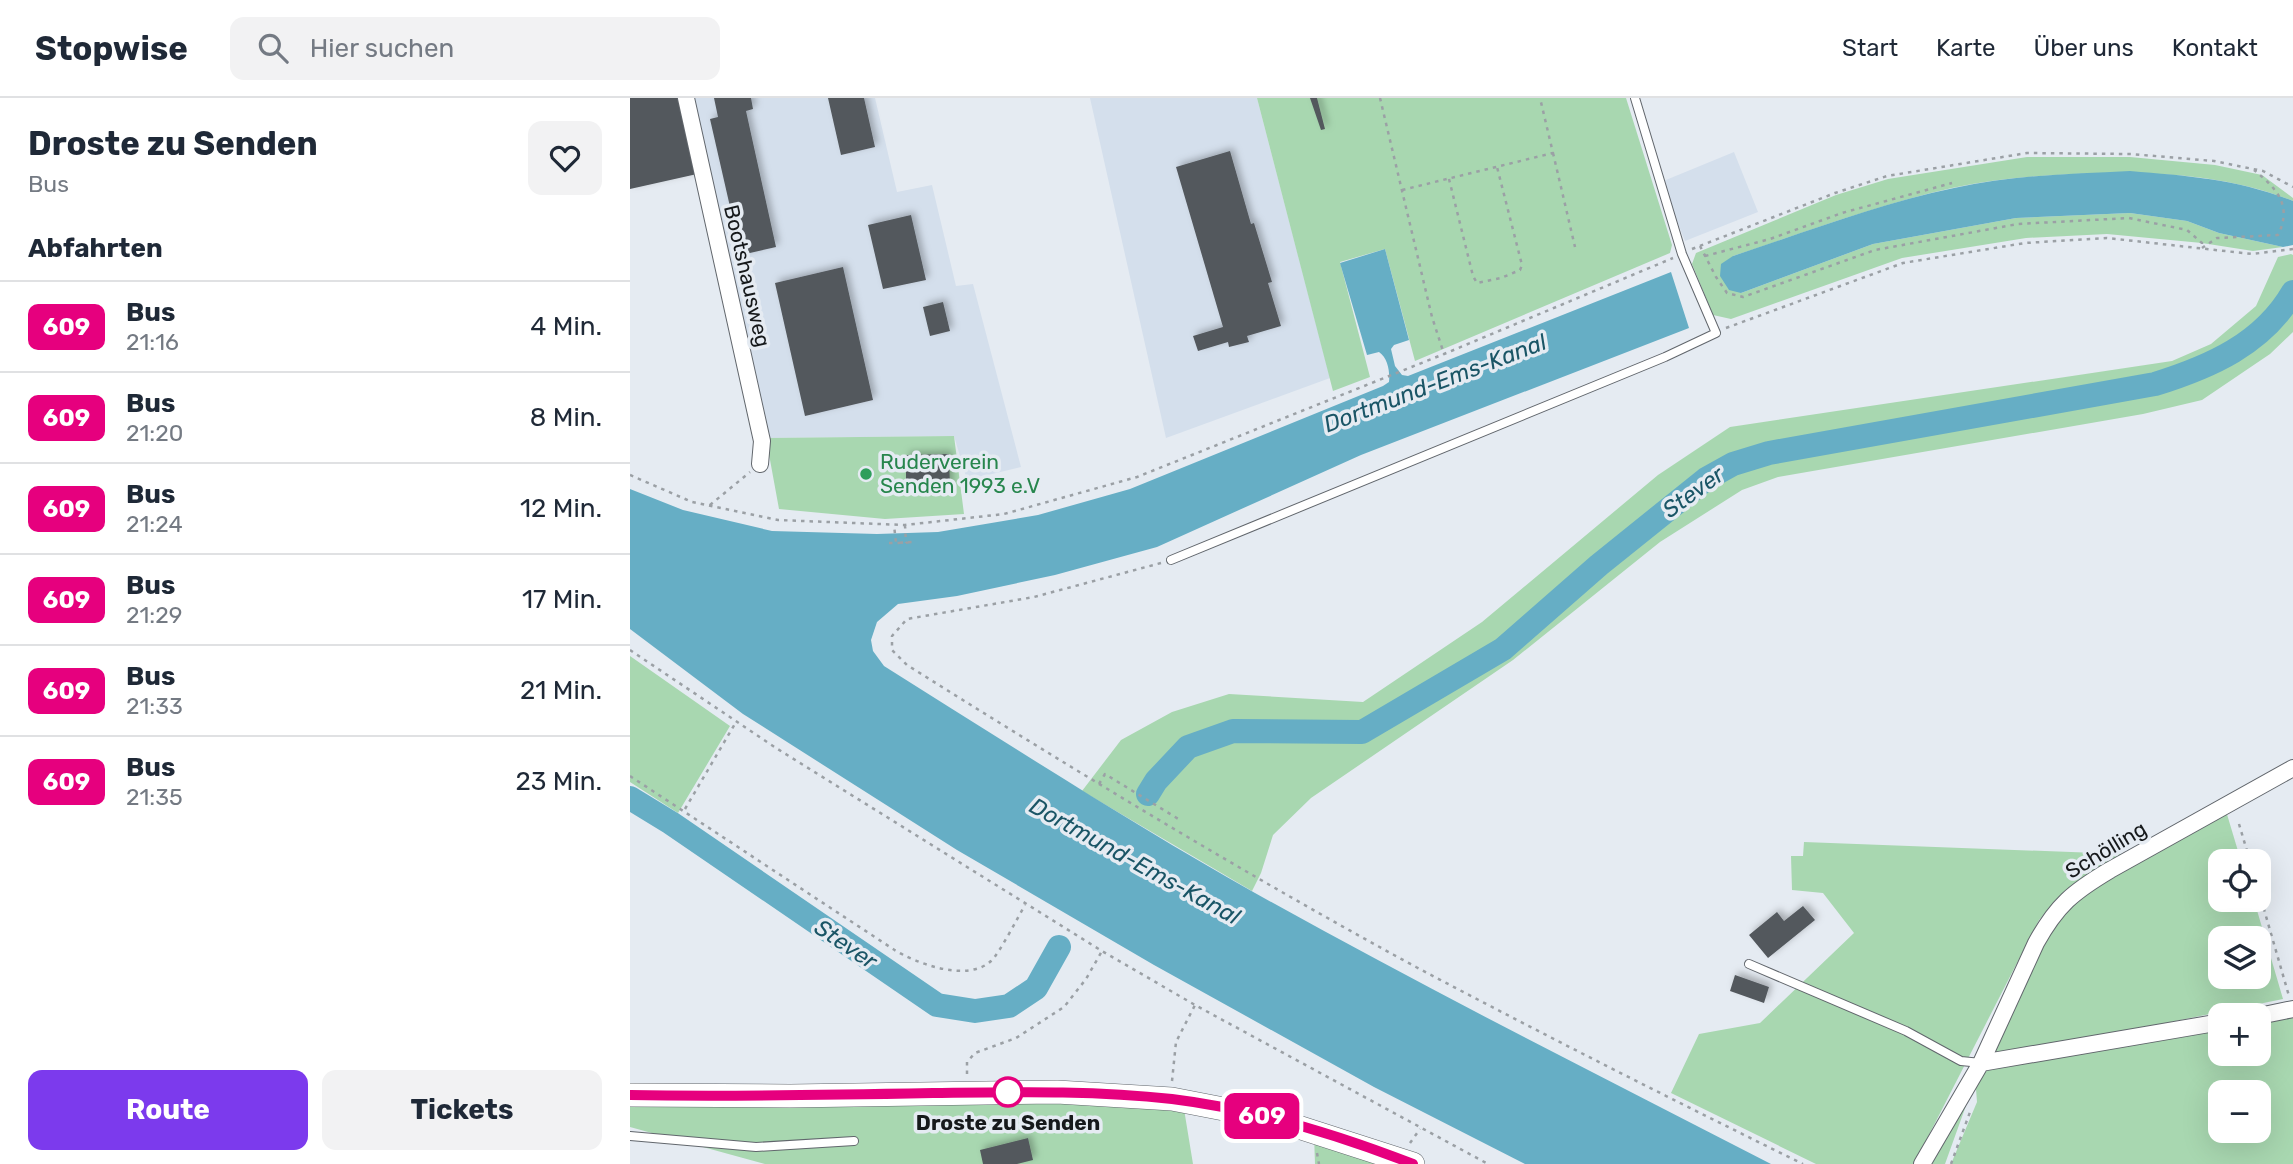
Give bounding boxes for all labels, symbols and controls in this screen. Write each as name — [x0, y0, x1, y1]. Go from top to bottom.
search box — [230, 17, 720, 80]
text: Stopwise — [35, 29, 188, 68]
icon: search — [254, 29, 292, 67]
text: Hier suchen — [310, 33, 454, 64]
text: Start — [1842, 34, 1898, 62]
text: Karte — [1936, 34, 1996, 62]
text: Über uns — [2034, 34, 2134, 62]
text: Kontakt — [2172, 34, 2258, 62]
button: heart — [528, 121, 602, 195]
text: Droste zu Senden — [28, 124, 318, 163]
text: Bus — [28, 170, 69, 198]
street label: Bootshausweg — [719, 202, 776, 349]
text: Abfahrten — [28, 233, 163, 264]
text: Bus — [126, 297, 175, 328]
text: 4 Min. — [530, 311, 602, 342]
text: 609 — [43, 313, 90, 341]
water label: Dortmund-Ems-Kanal — [1320, 327, 1551, 438]
text: 21:16 — [126, 328, 179, 356]
text: Bus — [126, 388, 175, 419]
text: 8 Min. — [530, 402, 602, 433]
text: 609 — [43, 404, 90, 432]
text: 21:20 — [126, 419, 183, 447]
place label: Ruderverein Senden 1993 e.V — [880, 449, 1041, 498]
water label: Stever — [1657, 460, 1730, 524]
marker: Ruderverein Senden 1993 e.V — [858, 466, 874, 482]
text: Bus — [126, 479, 175, 510]
text: 12 Min. — [520, 493, 602, 524]
text: 609 — [43, 495, 90, 523]
text: 21:24 — [126, 510, 183, 538]
text: Bus — [126, 570, 175, 601]
text: 17 Min. — [522, 584, 602, 615]
text: 609 — [43, 586, 90, 614]
text: 21:29 — [126, 601, 182, 629]
text: Bus — [126, 661, 175, 692]
text: 21 Min. — [520, 675, 602, 706]
text: 609 — [43, 677, 90, 705]
text: 21:33 — [126, 692, 183, 720]
text: Bus — [126, 752, 175, 783]
text: 23 Min. — [515, 766, 602, 797]
text: 609 — [43, 768, 90, 796]
text: 21:35 — [126, 783, 183, 811]
water label: Dortmund-Ems-Kanal — [1025, 791, 1245, 931]
street label: Schölling — [2061, 816, 2151, 883]
map controls — [2208, 849, 2271, 1143]
button: locate — [2208, 849, 2271, 912]
water label: Stever — [809, 913, 884, 976]
button: layers — [2208, 926, 2271, 989]
button: + — [2208, 1003, 2271, 1066]
button: Route — [28, 1070, 308, 1150]
button: Tickets — [322, 1070, 602, 1150]
marker: Droste zu Senden — [993, 1077, 1023, 1107]
button: − — [2208, 1080, 2271, 1143]
line badge: 609 — [1222, 1093, 1302, 1139]
text: 609 — [1238, 1102, 1286, 1130]
place label: Droste zu Senden — [916, 1110, 1100, 1135]

